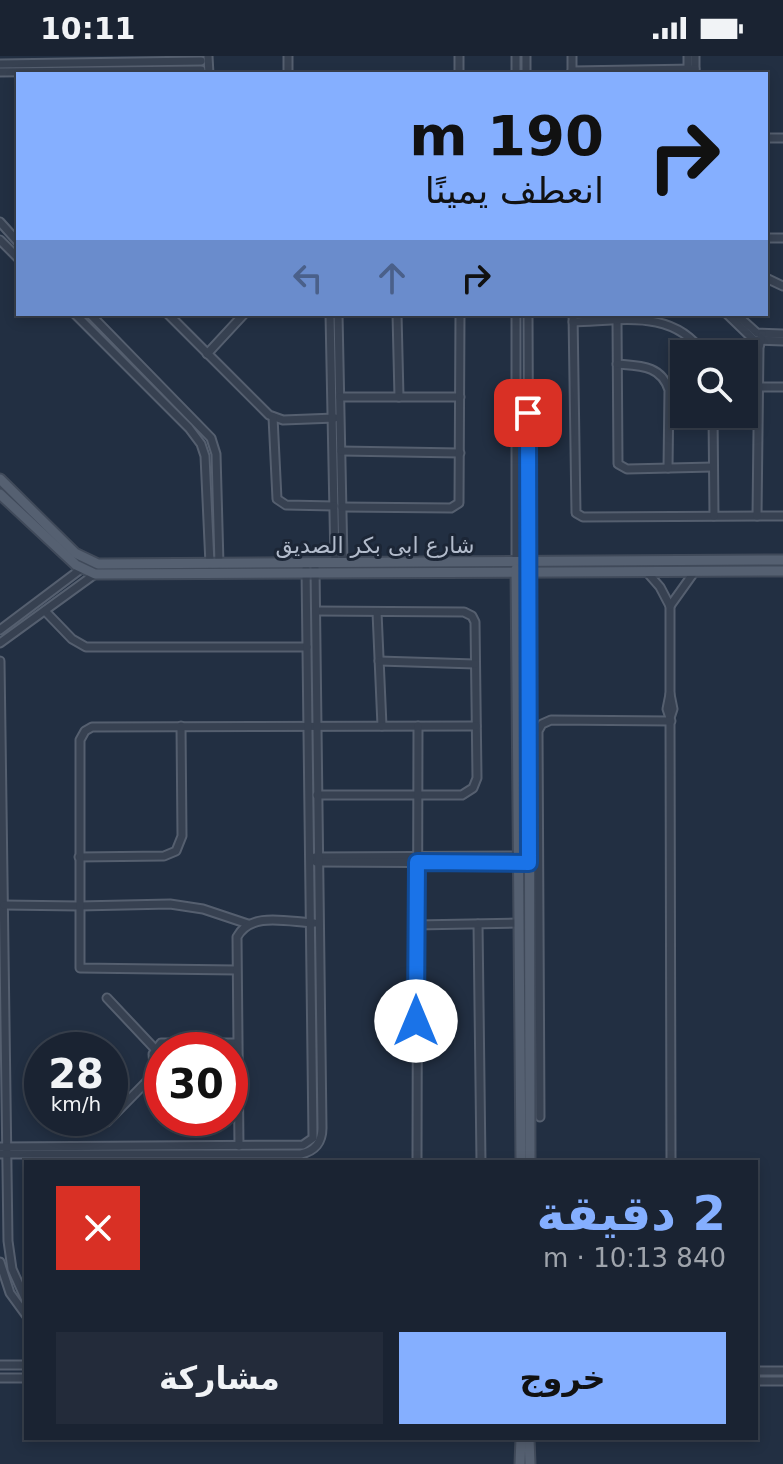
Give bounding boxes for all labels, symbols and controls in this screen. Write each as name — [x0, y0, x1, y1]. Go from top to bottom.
text: 10:11 — [40, 11, 136, 46]
text: 190 m — [409, 103, 604, 168]
icon: right — [632, 104, 736, 208]
text: انعطف يمينًا — [425, 170, 604, 211]
icon: left — [286, 256, 330, 300]
icon: ahead — [370, 256, 414, 300]
icon: right — [454, 256, 498, 300]
map controls — [670, 340, 758, 428]
button: search — [670, 340, 758, 428]
pin — [494, 379, 562, 447]
icon: arrive — [506, 391, 550, 435]
street label: شارع ابى بكر الصديق — [276, 533, 474, 559]
position arrow — [374, 979, 458, 1063]
speed limit sign: 30 — [144, 1032, 248, 1136]
text: 28 — [48, 1051, 104, 1097]
text: km/h — [51, 1092, 101, 1116]
text: 2 دقيقة — [537, 1185, 726, 1241]
button: close — [56, 1186, 140, 1270]
text: 840 m · 10:13 — [543, 1243, 726, 1273]
button: مشاركة — [56, 1332, 383, 1424]
button: خروج — [399, 1332, 726, 1424]

